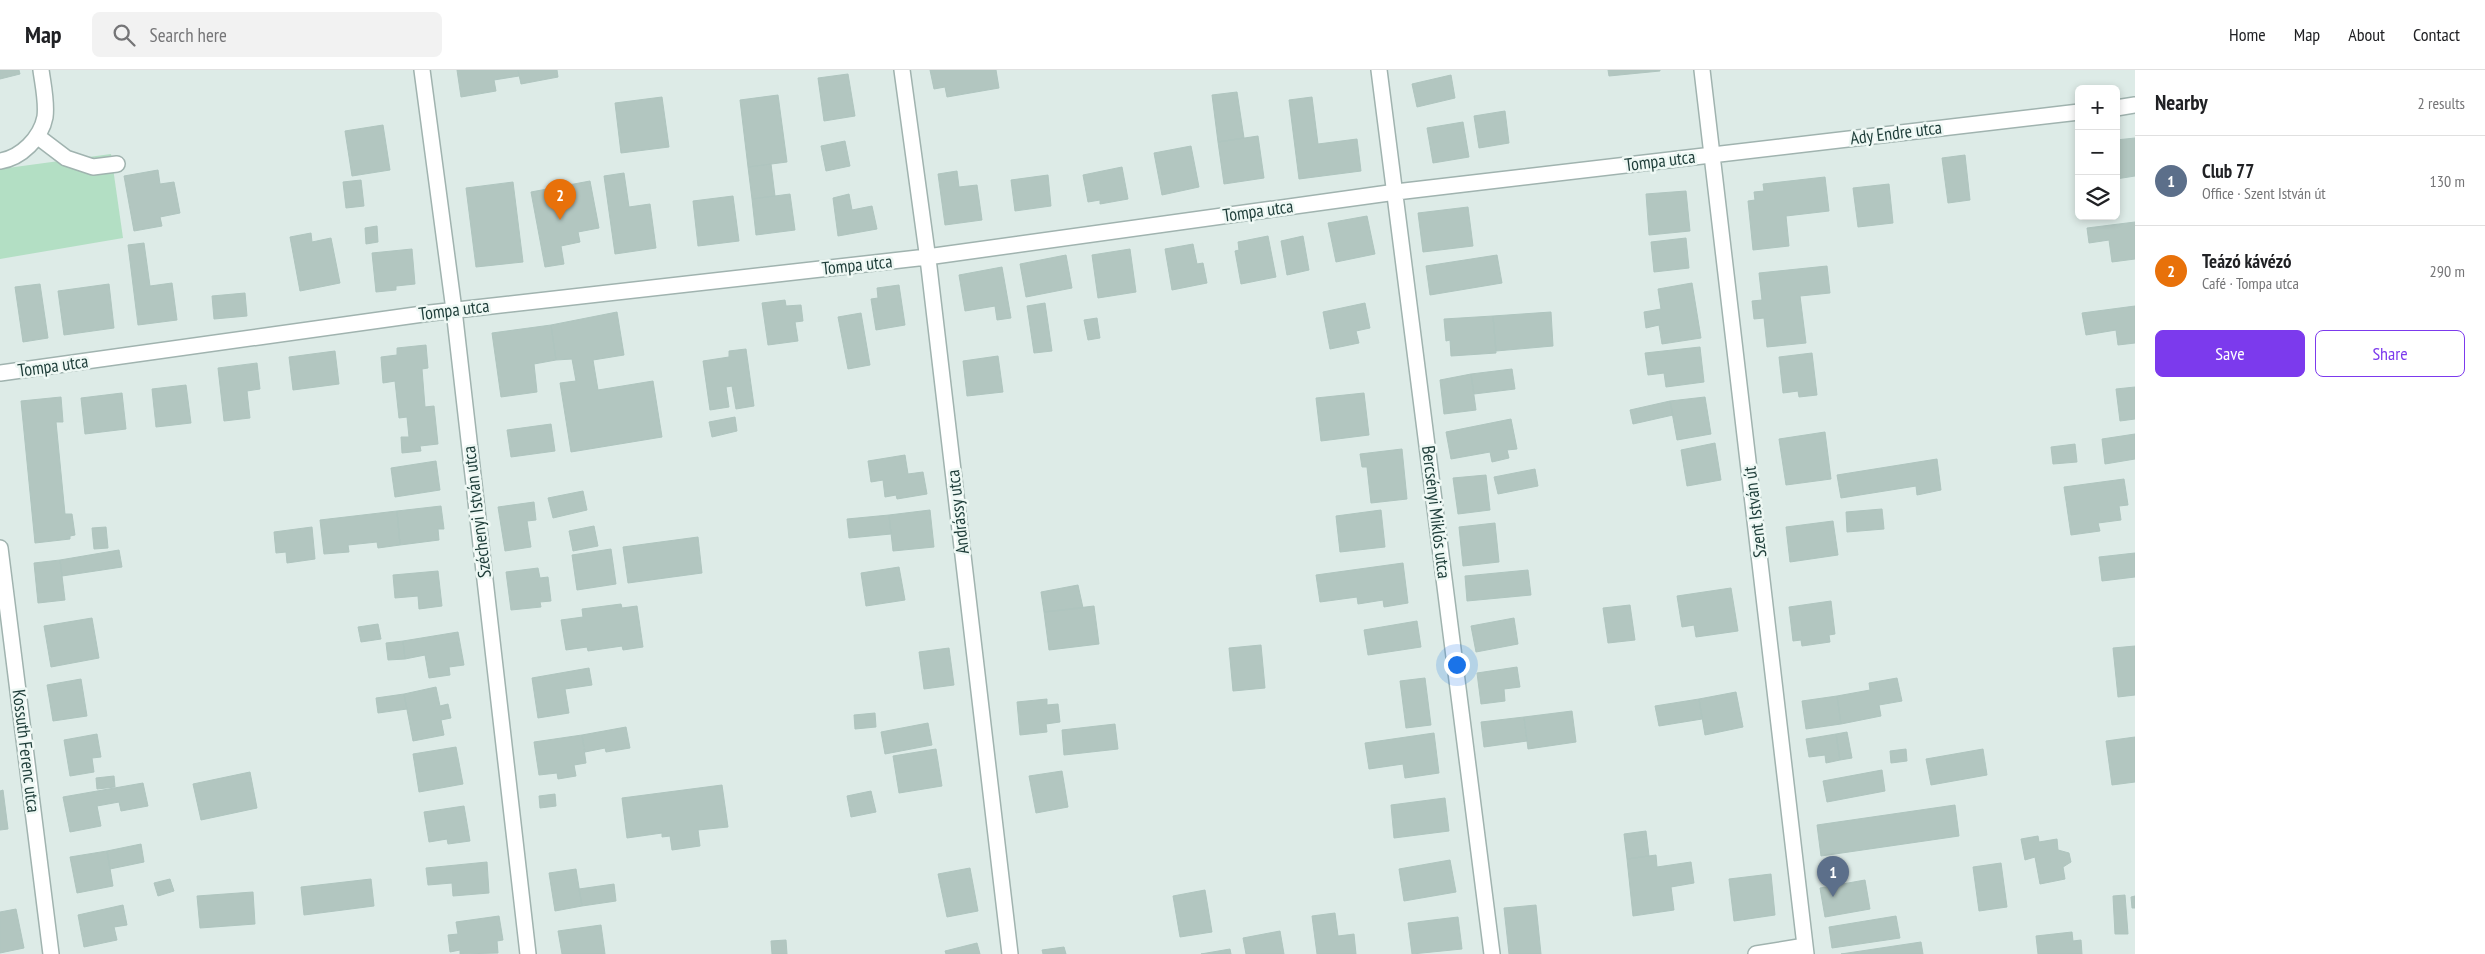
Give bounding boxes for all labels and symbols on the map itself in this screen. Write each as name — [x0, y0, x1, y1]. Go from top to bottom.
street label: Ady Endre utca — [1849, 115, 1943, 150]
street label: Tompa utca — [1623, 145, 1696, 176]
pin: 2 — [544, 179, 576, 220]
street label: Tompa utca — [1221, 194, 1295, 227]
street label: Tompa utca — [821, 249, 893, 280]
street label: Tompa utca — [417, 294, 490, 325]
street label: Tompa utca — [16, 349, 90, 382]
street label: Bercsényi Miklós utca — [1417, 444, 1456, 580]
street label: Széchenyi István utca — [457, 445, 496, 579]
street label: Szent István út — [1737, 465, 1772, 559]
street label: Andrássy utca — [941, 469, 974, 556]
your location — [1444, 652, 1470, 678]
street label: Kossuth Ferenc utca — [8, 688, 45, 814]
pin: 1 — [1817, 856, 1849, 897]

